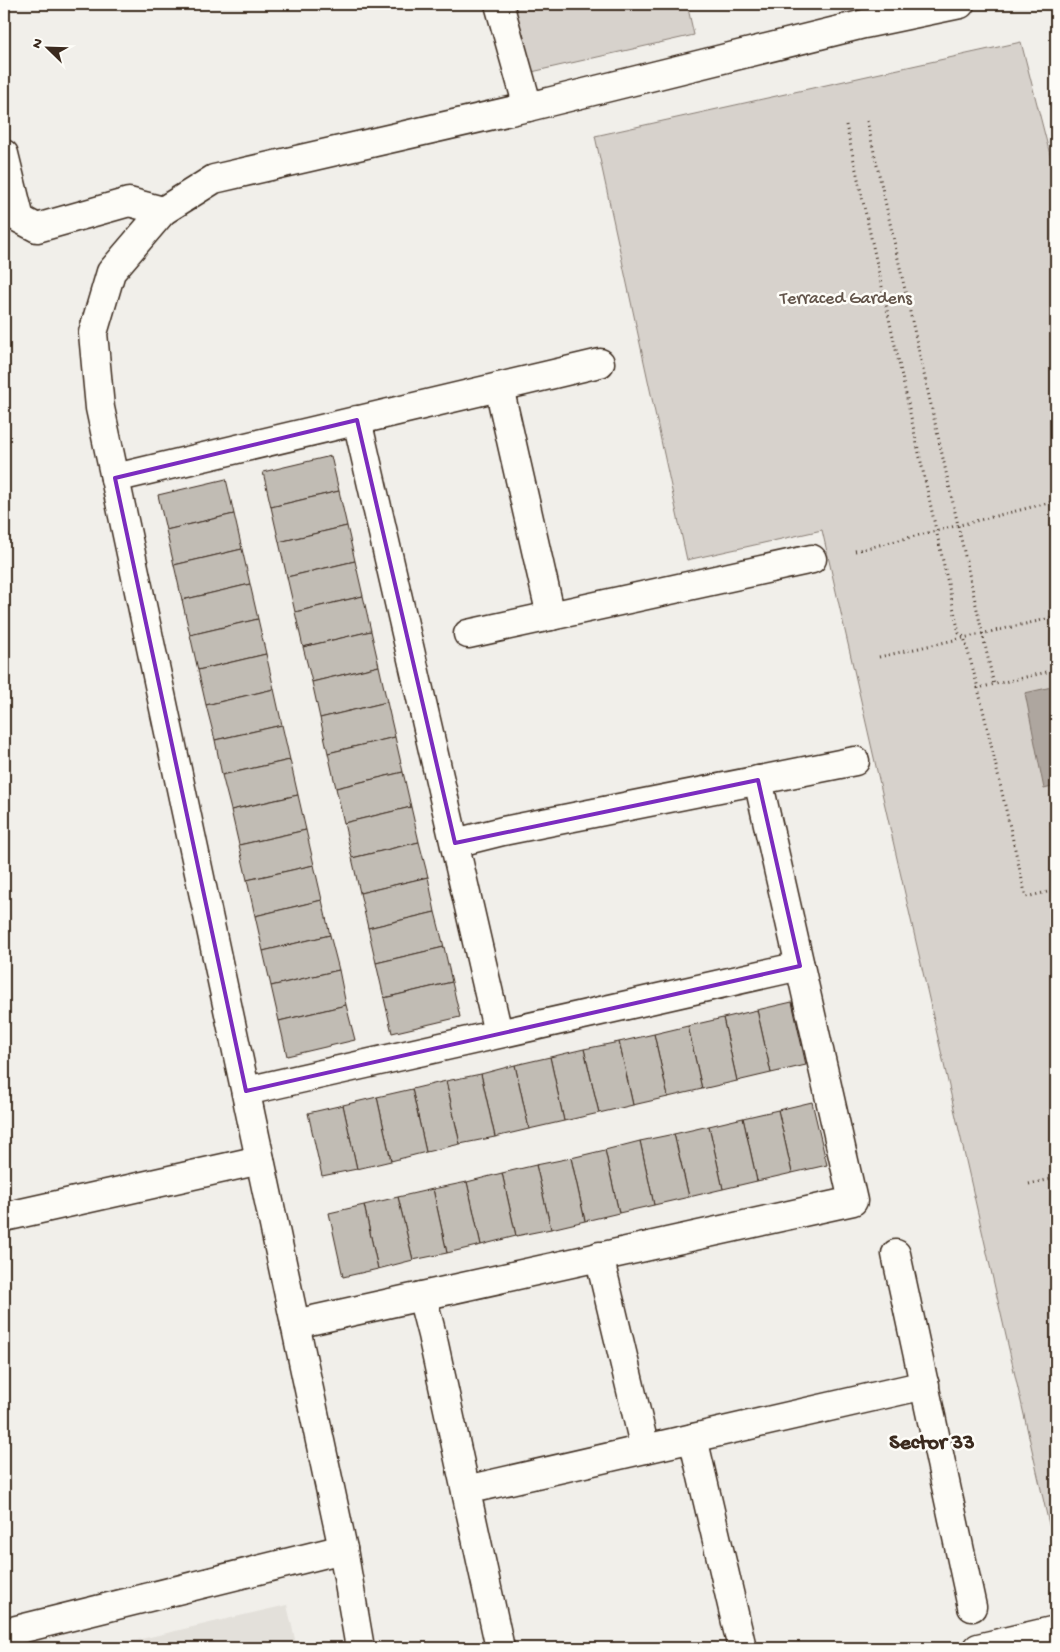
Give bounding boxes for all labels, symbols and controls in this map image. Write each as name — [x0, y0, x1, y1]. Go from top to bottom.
north arrow — [22, 22, 72, 72]
text: N — [29, 36, 48, 51]
park label: Terraced Gardens — [779, 289, 913, 310]
district label: Sector 33 — [889, 1431, 975, 1457]

